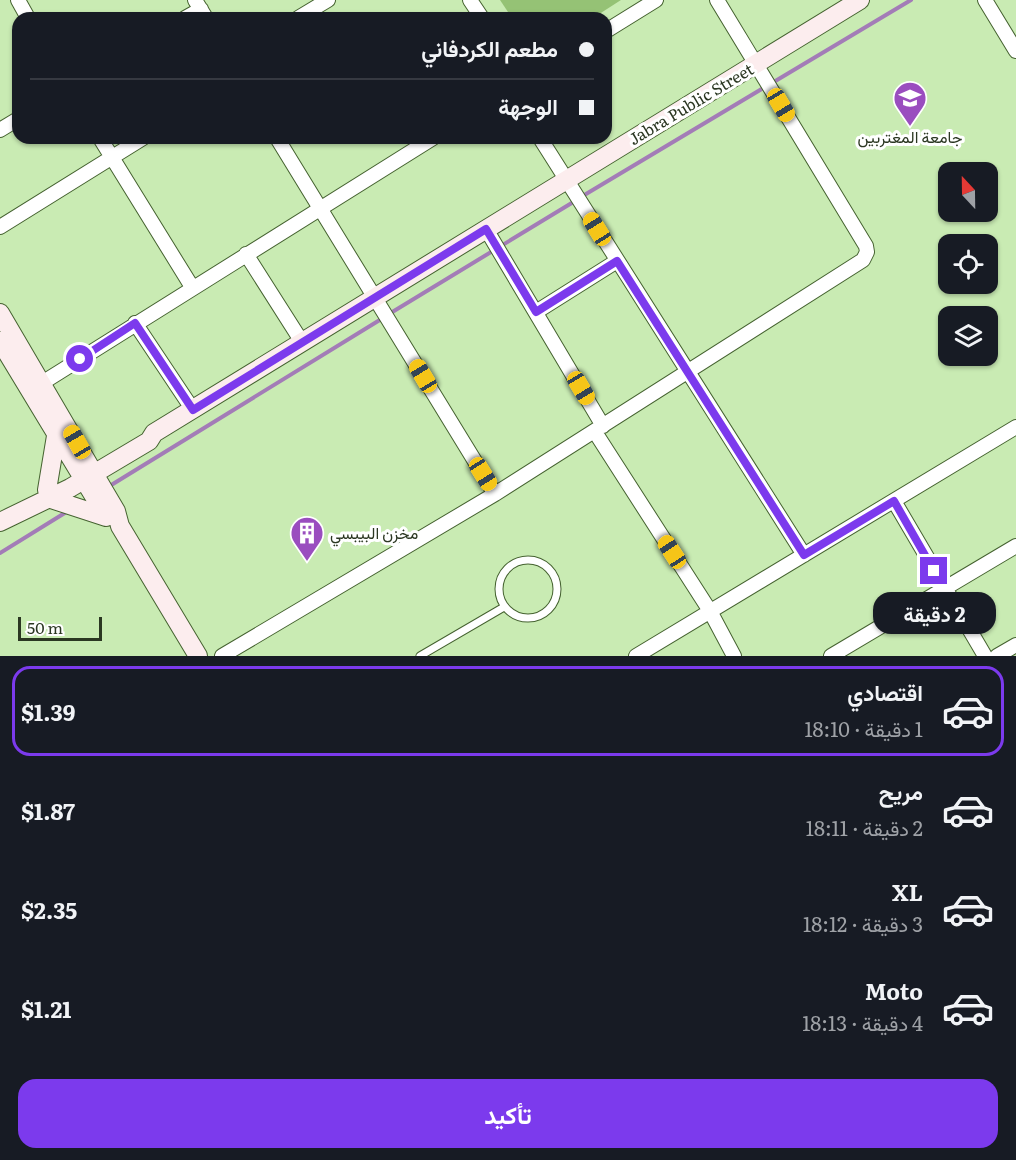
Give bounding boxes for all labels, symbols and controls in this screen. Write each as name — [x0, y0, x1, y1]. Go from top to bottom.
text: مطعم الكردفاني — [421, 31, 558, 64]
street label: Jabra Public Street — [623, 56, 758, 150]
school or university icon: جامعة المغتربين — [892, 80, 928, 127]
car — [764, 85, 798, 125]
text: الوجهة — [498, 89, 558, 122]
place label: جامعة المغتربين — [858, 124, 963, 148]
north arrow — [938, 162, 998, 222]
map controls — [938, 162, 998, 366]
car — [580, 209, 614, 249]
button: locate — [938, 234, 998, 294]
button: layers — [938, 306, 998, 366]
route start — [66, 345, 93, 372]
car — [406, 356, 440, 396]
car — [564, 368, 598, 408]
car — [60, 422, 94, 462]
car — [466, 454, 500, 494]
building icon: مخزن البيبسي — [289, 515, 325, 562]
place label: مخزن البيبسي — [330, 520, 418, 547]
car — [655, 532, 689, 572]
route end — [920, 557, 947, 584]
callout: 2 دقيقة — [872, 592, 996, 634]
text: 2 دقيقة — [904, 598, 965, 628]
scale bar — [18, 614, 102, 642]
text: 50 m — [27, 615, 63, 639]
text: اقتصادي — [847, 675, 923, 708]
icon: car — [941, 684, 995, 738]
text: $1.39 — [21, 695, 75, 728]
text: 1 دقيقة · 18:10 — [804, 713, 923, 743]
text: مريح — [879, 774, 923, 807]
icon: car — [941, 783, 995, 837]
text: $1.87 — [21, 794, 75, 827]
text: 2 دقيقة · 18:11 — [806, 812, 923, 842]
text: XL — [892, 875, 923, 908]
icon: car — [941, 882, 995, 936]
text: $2.35 — [21, 893, 77, 926]
text: 3 دقيقة · 18:12 — [803, 908, 923, 938]
text: Moto — [865, 974, 923, 1007]
icon: car — [941, 981, 995, 1035]
text: $1.21 — [21, 992, 71, 1025]
text: 4 دقيقة · 18:13 — [802, 1007, 923, 1037]
button: تأكيد — [18, 1079, 998, 1148]

